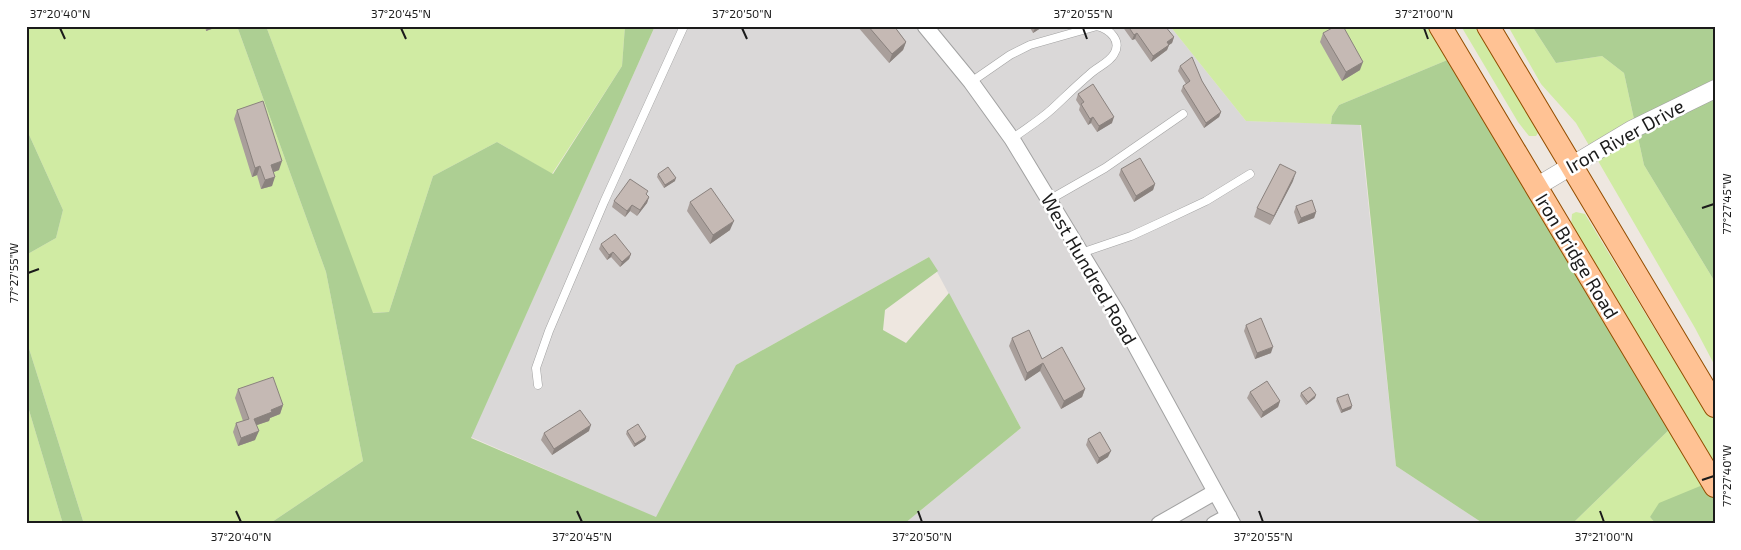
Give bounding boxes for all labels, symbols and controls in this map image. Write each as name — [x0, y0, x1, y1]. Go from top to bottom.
text: 37°20'40"N — [30, 6, 90, 20]
text: 37°20'45"N — [371, 6, 431, 20]
text: 37°20'50"N — [712, 6, 772, 20]
text: 37°20'55"N — [1053, 6, 1113, 20]
text: 37°21'00"N — [1395, 6, 1453, 20]
street label: Iron River Drive — [1562, 94, 1688, 178]
text: 77°27'45"W — [1719, 173, 1733, 235]
street label: West Hundred Road — [1037, 189, 1142, 349]
street label: Iron Bridge Road — [1531, 189, 1624, 323]
text: 77°27'55"W — [6, 243, 20, 303]
text: 77°27'40"W — [1719, 445, 1733, 507]
text: 37°20'40"N — [211, 529, 271, 543]
text: 37°20'45"N — [552, 529, 612, 543]
text: 37°20'50"N — [892, 529, 952, 543]
text: 37°20'55"N — [1233, 529, 1293, 543]
text: 37°21'00"N — [1575, 529, 1633, 543]

